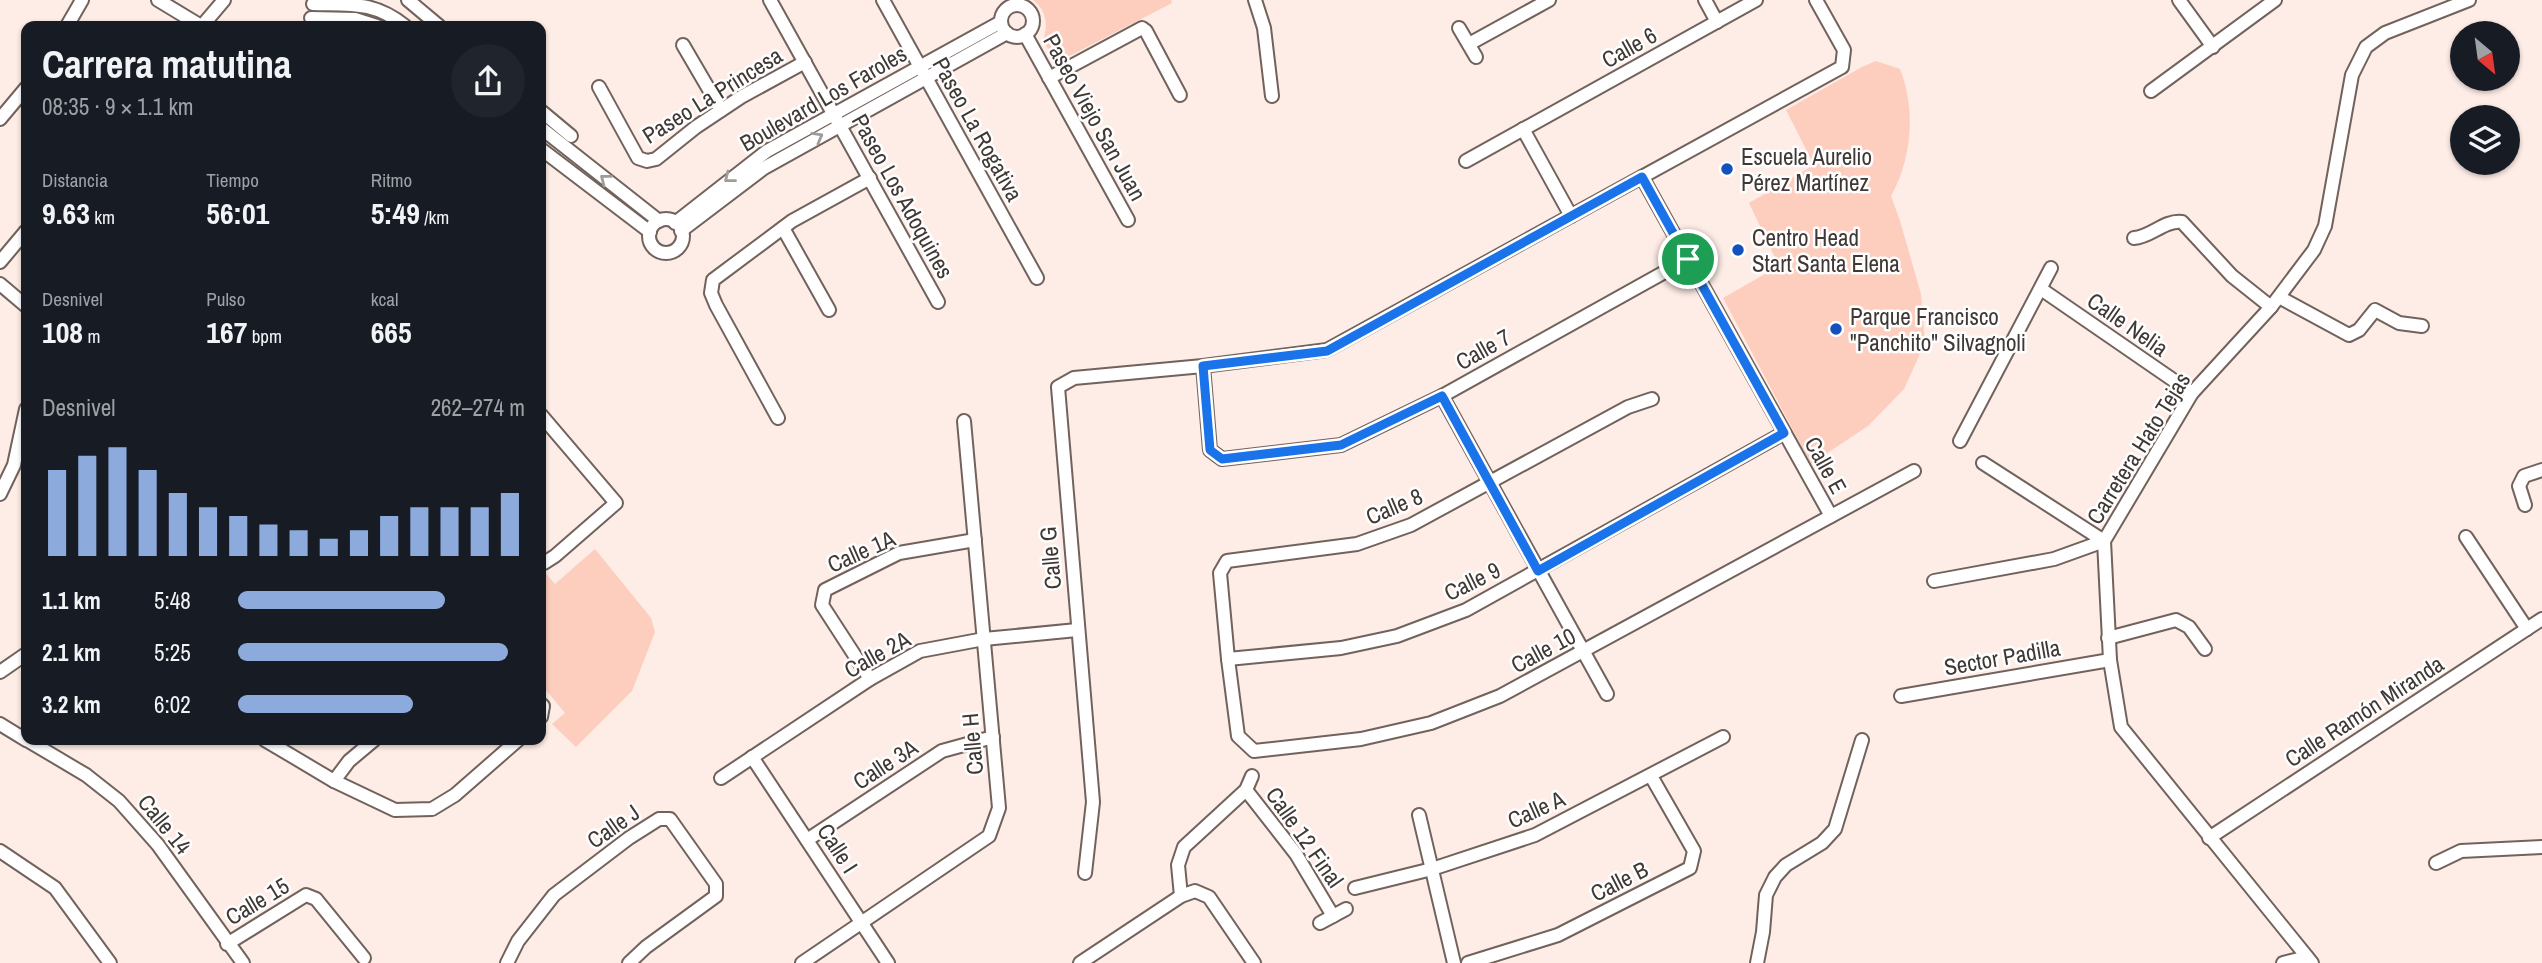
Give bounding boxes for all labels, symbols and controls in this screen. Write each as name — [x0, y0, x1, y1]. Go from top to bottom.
street label: Calle 6 — [1596, 19, 1662, 75]
north arrow — [2450, 21, 2520, 91]
map controls — [2450, 21, 2520, 175]
street label: Paseo Viejo San Juan — [1036, 28, 1154, 206]
street label: Boulevard Los Faroles — [734, 38, 912, 158]
text: Carrera matutina — [42, 39, 291, 90]
street label: Paseo La Princesa — [636, 39, 788, 150]
button: share — [451, 44, 525, 118]
street label: Paseo La Rogativa — [926, 51, 1031, 207]
text: 08:35 · 9 × 1.1 km — [42, 91, 194, 122]
button: layers — [2450, 105, 2520, 175]
street label: Paseo Los Adoquines — [845, 108, 961, 284]
one-way arrow — [811, 132, 823, 146]
place label: Escuela Aurelio Pérez Martínez — [1741, 141, 1872, 198]
marker: Escuela Aurelio Pérez Martínez — [1719, 161, 1735, 177]
text: Distancia — [42, 167, 108, 193]
text: Tiempo — [206, 167, 259, 193]
text: Ritmo — [371, 167, 412, 193]
one-way arrow — [725, 170, 737, 183]
one-way arrow — [600, 175, 613, 188]
text: 9.63 — [42, 193, 90, 233]
text: 56:01 — [206, 193, 269, 233]
text: 5:49 — [371, 193, 420, 233]
text: km — [90, 204, 115, 230]
text: /km — [420, 204, 449, 230]
place label: Centro Head Start Santa Elena — [1752, 222, 1900, 279]
pin — [1658, 229, 1718, 289]
icon: arrive — [1669, 240, 1707, 278]
marker: Centro Head Start Santa Elena — [1730, 242, 1746, 258]
street label: Calle Nelia — [2081, 285, 2175, 363]
text: Desnivel — [42, 286, 103, 312]
text: Pulso — [206, 286, 245, 312]
text: kcal — [371, 286, 398, 312]
place label: Parque Francisco "Panchito" Silvagnoli — [1850, 301, 2026, 358]
text: 108 — [42, 312, 83, 352]
text: 167 — [206, 312, 247, 352]
text: 665 — [371, 312, 412, 352]
street label: Calle 7 — [1450, 321, 1516, 377]
marker: Parque Francisco "Panchito" Silvagnoli — [1828, 321, 1844, 337]
text: m — [83, 323, 100, 349]
text: bpm — [247, 323, 282, 349]
street label: Carretera Hato Tejas — [2079, 366, 2197, 530]
text: Desnivel — [42, 392, 115, 423]
text: 262–274 m — [431, 392, 525, 423]
street label: Calle E — [1798, 431, 1854, 499]
street label: Calle 8 — [1361, 480, 1427, 532]
street label: Calle 1A — [822, 522, 900, 580]
street label: Calle G — [1032, 525, 1068, 591]
street label: Calle 9 — [1439, 554, 1505, 608]
text: 1.1 km — [42, 585, 101, 616]
text: 5:48 — [154, 585, 191, 616]
street label: Calle 10 — [1505, 620, 1581, 680]
street label: Calle 2A — [838, 623, 916, 685]
street label: Sector Padilla — [1941, 631, 2063, 682]
text: 2.1 km — [42, 637, 101, 668]
text: 5:25 — [154, 637, 191, 668]
street label: Calle Ramón Miranda — [2279, 648, 2450, 774]
text: 3.2 km — [42, 689, 101, 720]
text: 6:02 — [154, 689, 191, 720]
street label: Calle H — [954, 712, 990, 776]
street label: Calle 3A — [847, 731, 924, 796]
street label: Calle 12 Final — [1259, 780, 1351, 894]
street label: Calle A — [1502, 783, 1570, 835]
street label: Calle 14 — [131, 787, 199, 861]
street label: Calle J — [581, 797, 645, 855]
street label: Calle I — [810, 817, 866, 879]
street label: Calle B — [1585, 853, 1653, 909]
street label: Calle 15 — [219, 870, 295, 932]

